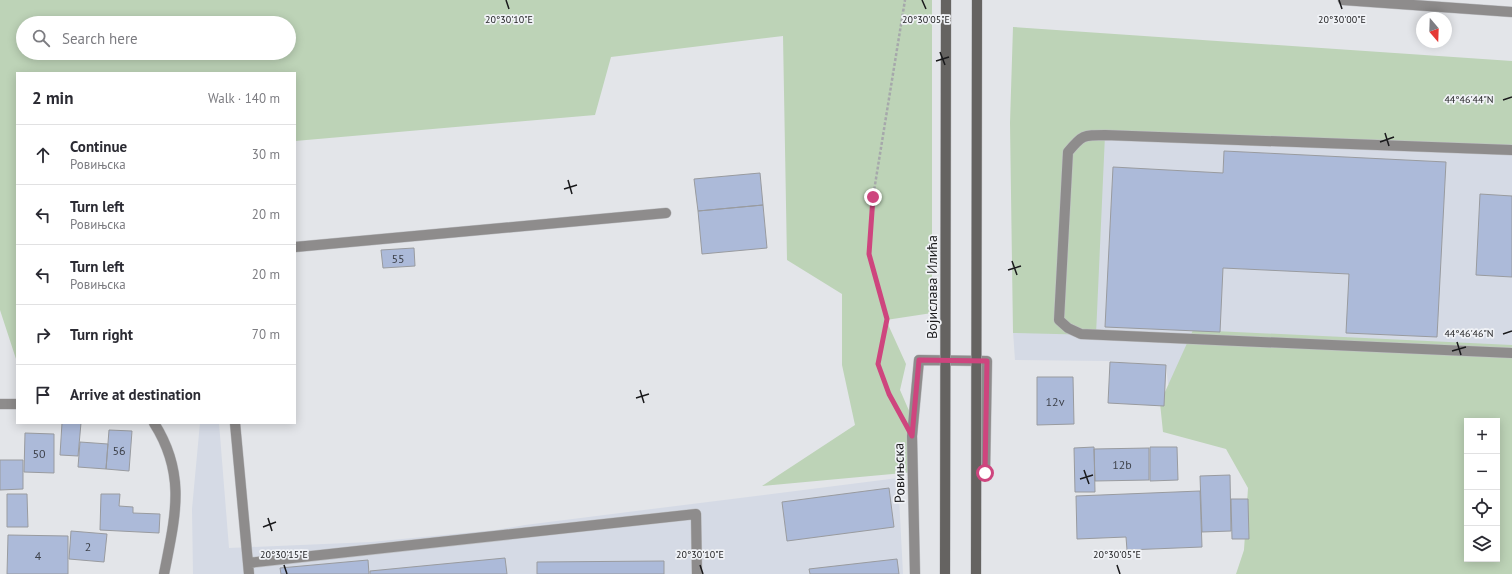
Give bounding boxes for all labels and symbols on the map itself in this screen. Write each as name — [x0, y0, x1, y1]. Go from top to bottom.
north arrow — [1416, 12, 1452, 48]
text: 20°30'10"E — [485, 13, 533, 26]
text: 20°30'05"E — [902, 13, 950, 26]
text: 20°30'00"E — [1318, 13, 1366, 26]
text: 44°46'44"N — [1444, 93, 1494, 106]
route end — [864, 188, 882, 206]
street label: Војислава Илића — [923, 235, 941, 339]
house number: 55 — [391, 251, 405, 266]
text: 44°46'46"N — [1444, 327, 1494, 340]
house number: 12v — [1046, 394, 1065, 409]
house number: 56 — [112, 443, 126, 458]
street label: Ровињска — [889, 443, 909, 503]
house number: 50 — [32, 446, 46, 461]
house number: 12b — [1112, 457, 1132, 472]
route start — [976, 464, 994, 482]
house number: 2 — [85, 539, 91, 554]
house number: 4 — [35, 548, 42, 563]
text: 20°30'15"E — [260, 548, 308, 561]
text: 20°30'10"E — [676, 548, 724, 561]
text: 20°30'05"E — [1093, 548, 1141, 561]

